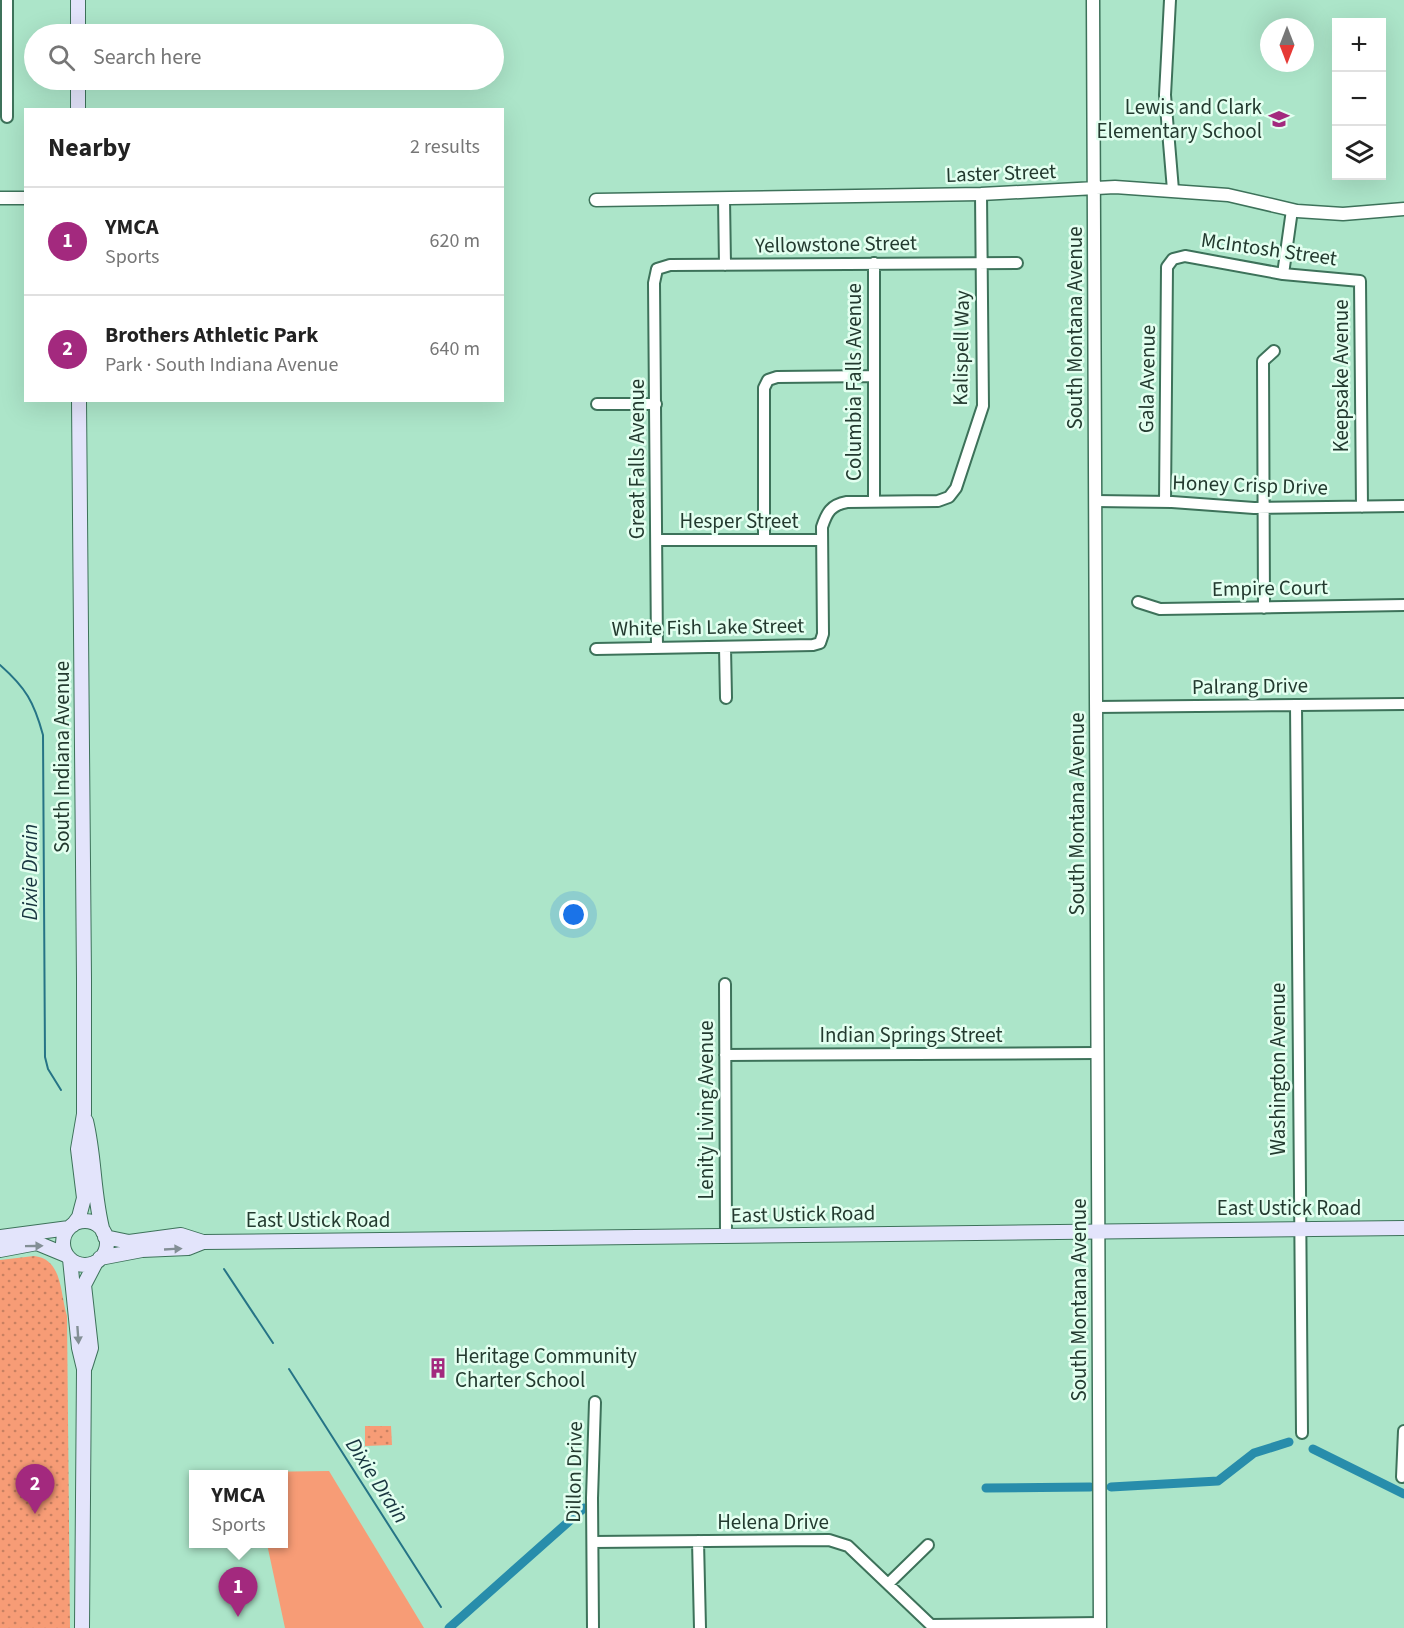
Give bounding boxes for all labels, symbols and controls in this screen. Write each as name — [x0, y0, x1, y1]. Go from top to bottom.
north arrow — [1260, 18, 1314, 72]
map controls — [1332, 18, 1386, 180]
button: + — [1332, 18, 1386, 72]
search box — [24, 24, 504, 90]
icon: search — [45, 41, 78, 74]
text: Search here — [93, 41, 201, 73]
button: − — [1332, 72, 1386, 126]
place label: Lewis and Clark Elementary School — [1096, 92, 1263, 146]
school or university icon: Lewis and Clark Elementary School — [1267, 107, 1291, 131]
button: layers — [1332, 126, 1386, 180]
text: Nearby — [48, 129, 131, 166]
text: 2 results — [410, 133, 480, 161]
street label: Laster Street — [945, 156, 1057, 190]
text: YMCA — [105, 211, 159, 243]
street label: McIntosh Street — [1199, 225, 1339, 273]
street label: South Montana Avenue — [1060, 226, 1090, 430]
text: 1 — [62, 227, 73, 255]
text: 620 m — [430, 227, 480, 255]
street label: Yellowstone Street — [754, 228, 917, 260]
text: Sports — [105, 243, 160, 271]
street label: Columbia Falls Avenue — [839, 283, 869, 481]
street label: Kalispell Way — [945, 290, 977, 406]
street label: Keepsake Avenue — [1326, 299, 1356, 453]
text: Brothers Athletic Park — [105, 319, 318, 351]
street label: Gala Avenue — [1131, 325, 1163, 433]
text: 2 — [62, 335, 73, 363]
text: 640 m — [430, 335, 480, 363]
text: Park · South Indiana Avenue — [105, 351, 338, 379]
street label: Great Falls Avenue — [622, 379, 652, 539]
street label: Honey Crisp Drive — [1172, 467, 1328, 503]
street label: Hesper Street — [679, 506, 799, 536]
street label: Empire Court — [1212, 572, 1328, 604]
street label: White Fish Lake Street — [611, 610, 805, 644]
street label: South Indiana Avenue — [47, 661, 77, 853]
street label: Palrang Drive — [1192, 670, 1308, 702]
street label: South Montana Avenue — [1062, 712, 1092, 916]
water label: Dixie Drain — [14, 824, 46, 920]
your location — [559, 900, 588, 929]
street label: Washington Avenue — [1263, 983, 1293, 1155]
street label: Lenity Living Avenue — [691, 1020, 721, 1200]
street label: Indian Springs Street — [819, 1020, 1003, 1050]
street label: East Ustick Road — [1217, 1193, 1361, 1223]
street label: East Ustick Road — [730, 1198, 876, 1230]
street label: South Montana Avenue — [1064, 1198, 1094, 1402]
street label: East Ustick Road — [246, 1205, 390, 1235]
one-way arrow — [25, 1241, 44, 1250]
one-way arrow — [164, 1244, 183, 1253]
one-way arrow — [73, 1326, 83, 1345]
place label: Heritage Community Charter School — [455, 1341, 637, 1395]
building icon: Heritage Community Charter School — [426, 1356, 450, 1380]
street label: Dillon Drive — [558, 1421, 590, 1523]
water label: Dixie Drain — [337, 1431, 417, 1530]
pin: 2 — [15, 1464, 54, 1514]
popup — [189, 1470, 288, 1548]
text: YMCA — [211, 1479, 265, 1511]
street label: Helena Drive — [717, 1507, 829, 1537]
text: Sports — [211, 1511, 266, 1539]
pin: 1 — [218, 1568, 258, 1617]

